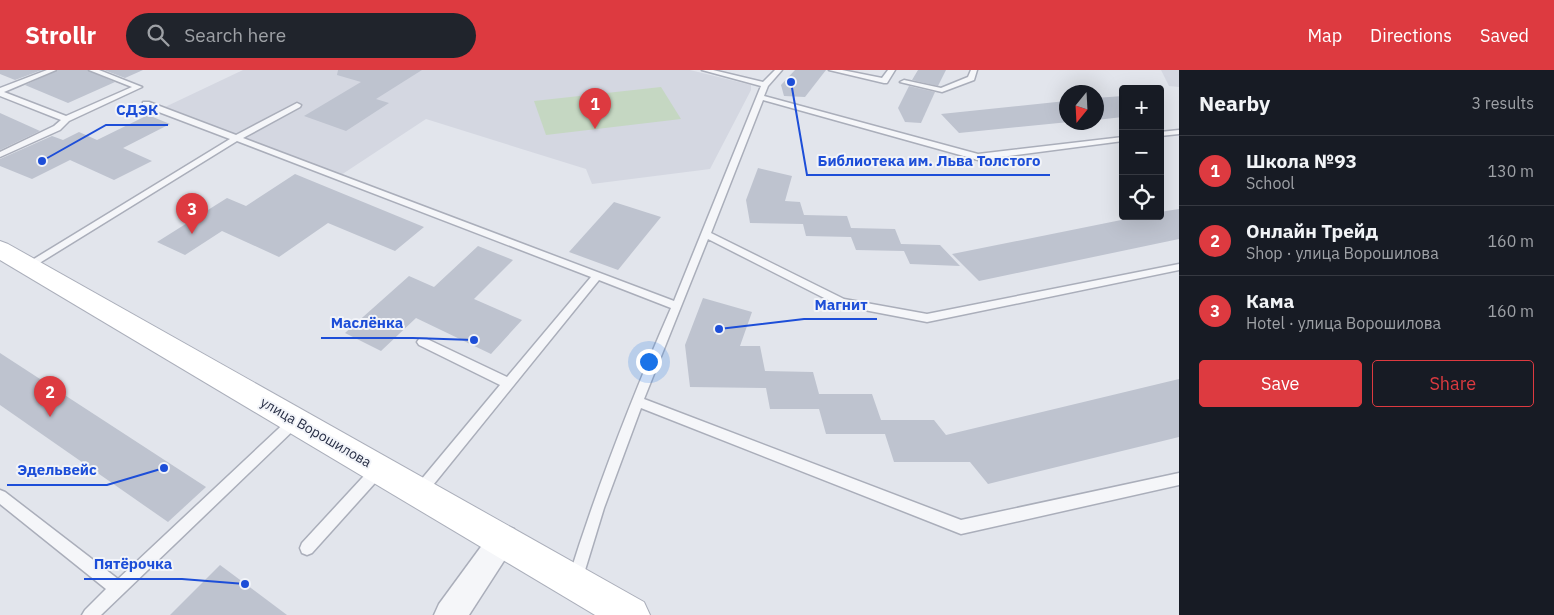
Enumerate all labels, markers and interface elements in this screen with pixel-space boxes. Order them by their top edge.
search box [126,13,476,58]
text: Strollr [25,19,96,51]
icon: search [144,21,172,49]
text: Search here [184,23,286,47]
text: Map [1307,24,1342,47]
text: Directions [1370,24,1452,47]
text: Saved [1480,24,1529,47]
north arrow [1059,85,1104,130]
map controls [1119,85,1164,220]
button: + [1119,85,1164,130]
pin: 1 [579,88,611,129]
text: Nearby [1199,89,1270,117]
text: 3 results [1471,93,1534,113]
callout: СДЭК [106,95,168,125]
text: СДЭК [116,100,158,119]
button: − [1119,130,1164,175]
callout: Библиотека им. Льва Толстого [807,145,1050,175]
text: Школа №93 [1246,149,1357,173]
text: Библиотека им. Льва Толстого [818,151,1040,170]
text: 1 [1210,161,1220,181]
text: 130 m [1487,161,1534,181]
text: School [1246,173,1295,193]
button: locate [1119,175,1164,220]
pin: 3 [176,193,208,234]
text: Онлайн Трейд [1246,219,1378,243]
text: 2 [1210,231,1220,251]
text: 160 m [1487,231,1534,251]
text: Shop · улица Ворошилова [1246,243,1439,263]
callout: Магнит [804,289,877,319]
text: Кама [1246,289,1294,313]
text: Магнит [814,295,868,314]
text: 3 [1210,301,1220,321]
text: 160 m [1487,301,1534,321]
callout: Маслёнка [321,308,413,338]
text: Маслёнка [331,313,404,332]
text: Hotel · улица Ворошилова [1246,313,1441,333]
your location [636,349,662,375]
button: Save [1199,360,1362,407]
button: Share [1372,360,1534,407]
pin: 2 [34,376,66,417]
street label: улица Ворошилова [257,393,375,471]
callout: Эдельвейс [7,455,107,485]
text: Эдельвейс [17,460,97,479]
callout: Пятёрочка [84,549,182,579]
text: Пятёрочка [94,554,173,573]

